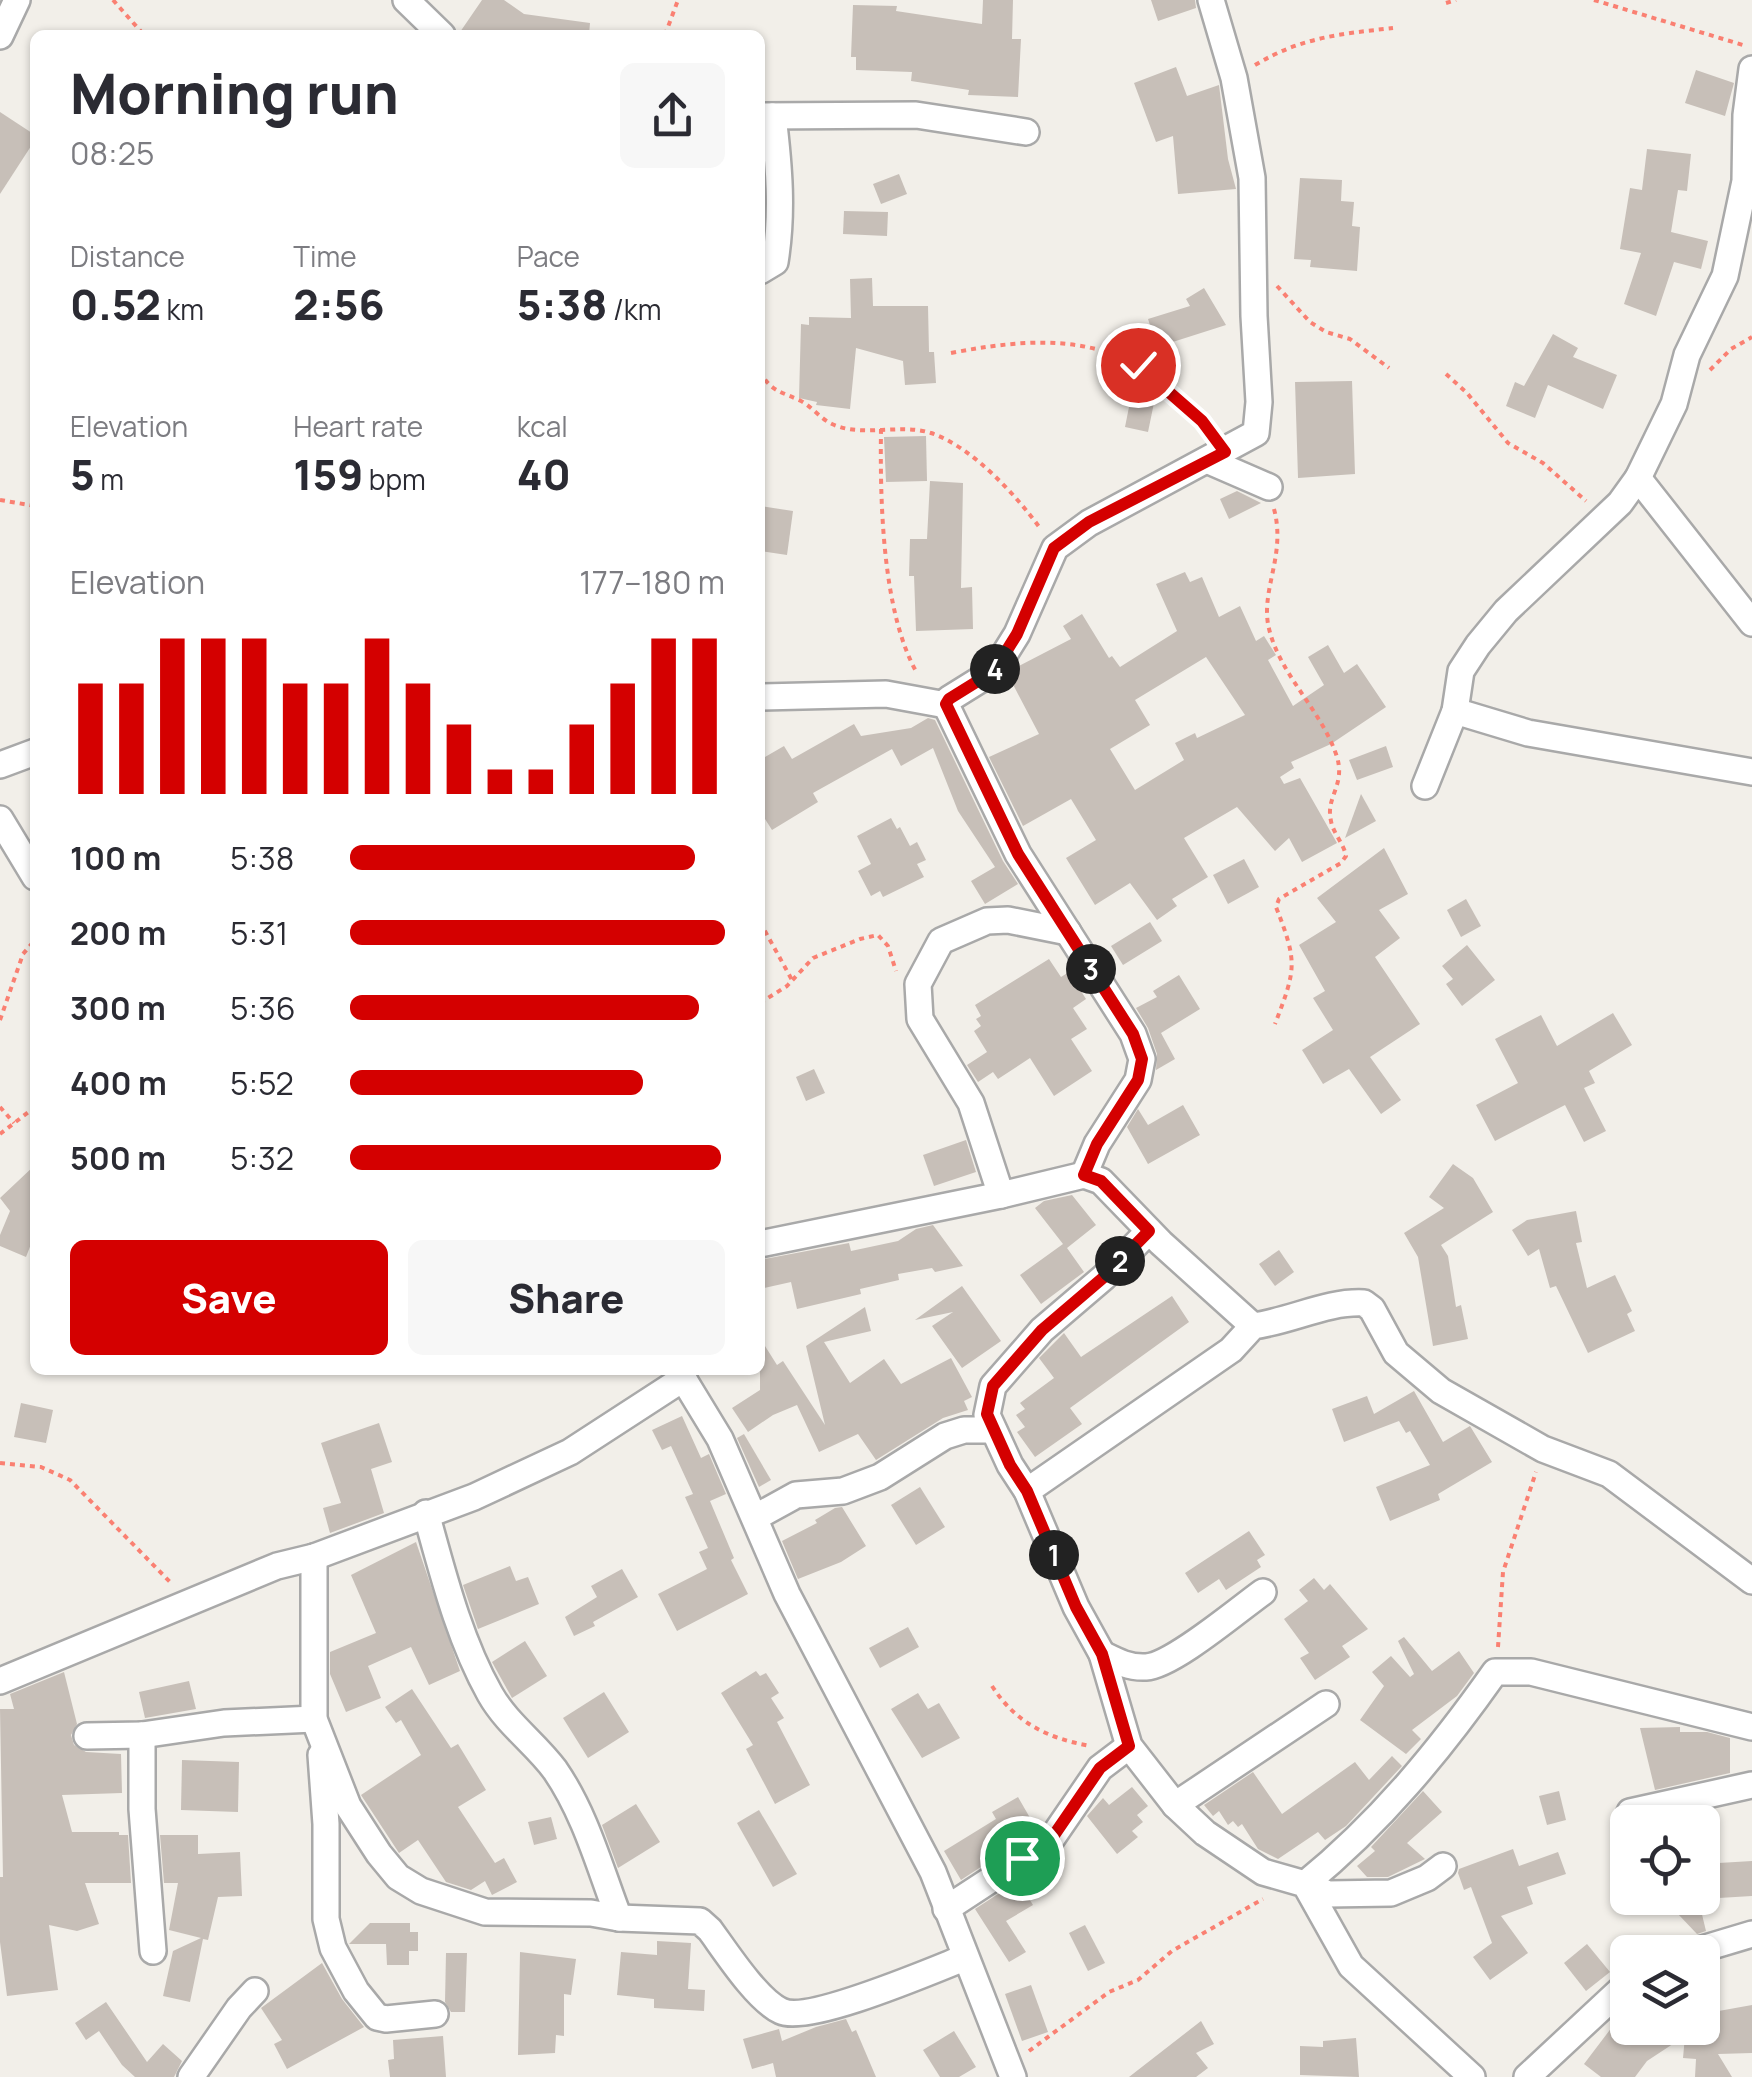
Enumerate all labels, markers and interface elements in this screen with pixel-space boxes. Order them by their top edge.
text: Morning run [70,55,399,131]
button: share [620,63,725,168]
text: 08:25 [70,131,154,175]
text: Distance [70,237,185,275]
text: Time [293,237,357,275]
text: Pace [517,237,580,275]
text: 0.52 [70,275,161,333]
text: 2:56 [293,275,385,333]
text: 5:38 [517,275,607,333]
text: km [161,290,204,328]
text: /km [607,290,661,328]
pin [1096,323,1181,408]
icon: check [1111,338,1166,393]
text: Elevation [70,407,188,445]
text: Heart rate [293,407,423,445]
text: kcal [517,407,568,445]
text: 5 [70,445,95,503]
text: 159 [293,445,363,503]
text: 40 [517,445,571,503]
text: m [95,460,124,498]
text: bpm [363,460,426,498]
text: Elevation [70,560,205,604]
text: 177–180 m [579,560,725,604]
pin: 4 [970,644,1020,694]
text: 4 [986,650,1004,688]
text: 100 m [70,836,161,880]
text: 5:38 [230,836,294,880]
text: 200 m [70,911,166,955]
text: 5:31 [230,911,288,955]
pin: 3 [1066,944,1116,994]
text: 3 [1083,950,1099,988]
text: 300 m [70,986,166,1030]
text: 5:36 [230,986,296,1030]
text: 400 m [70,1061,167,1105]
text: 5:52 [230,1061,294,1105]
text: 500 m [70,1136,166,1180]
text: 5:32 [230,1136,294,1180]
pin: 2 [1095,1236,1145,1286]
button: Save [70,1240,388,1355]
button: Share [408,1240,725,1355]
text: 2 [1112,1242,1128,1280]
pin: 1 [1029,1530,1079,1580]
text: 1 [1048,1536,1060,1574]
map controls [1610,1805,1720,2045]
button: locate [1610,1805,1720,1915]
pin [980,1816,1065,1901]
icon: arrive [995,1831,1050,1886]
button: layers [1610,1935,1720,2045]

